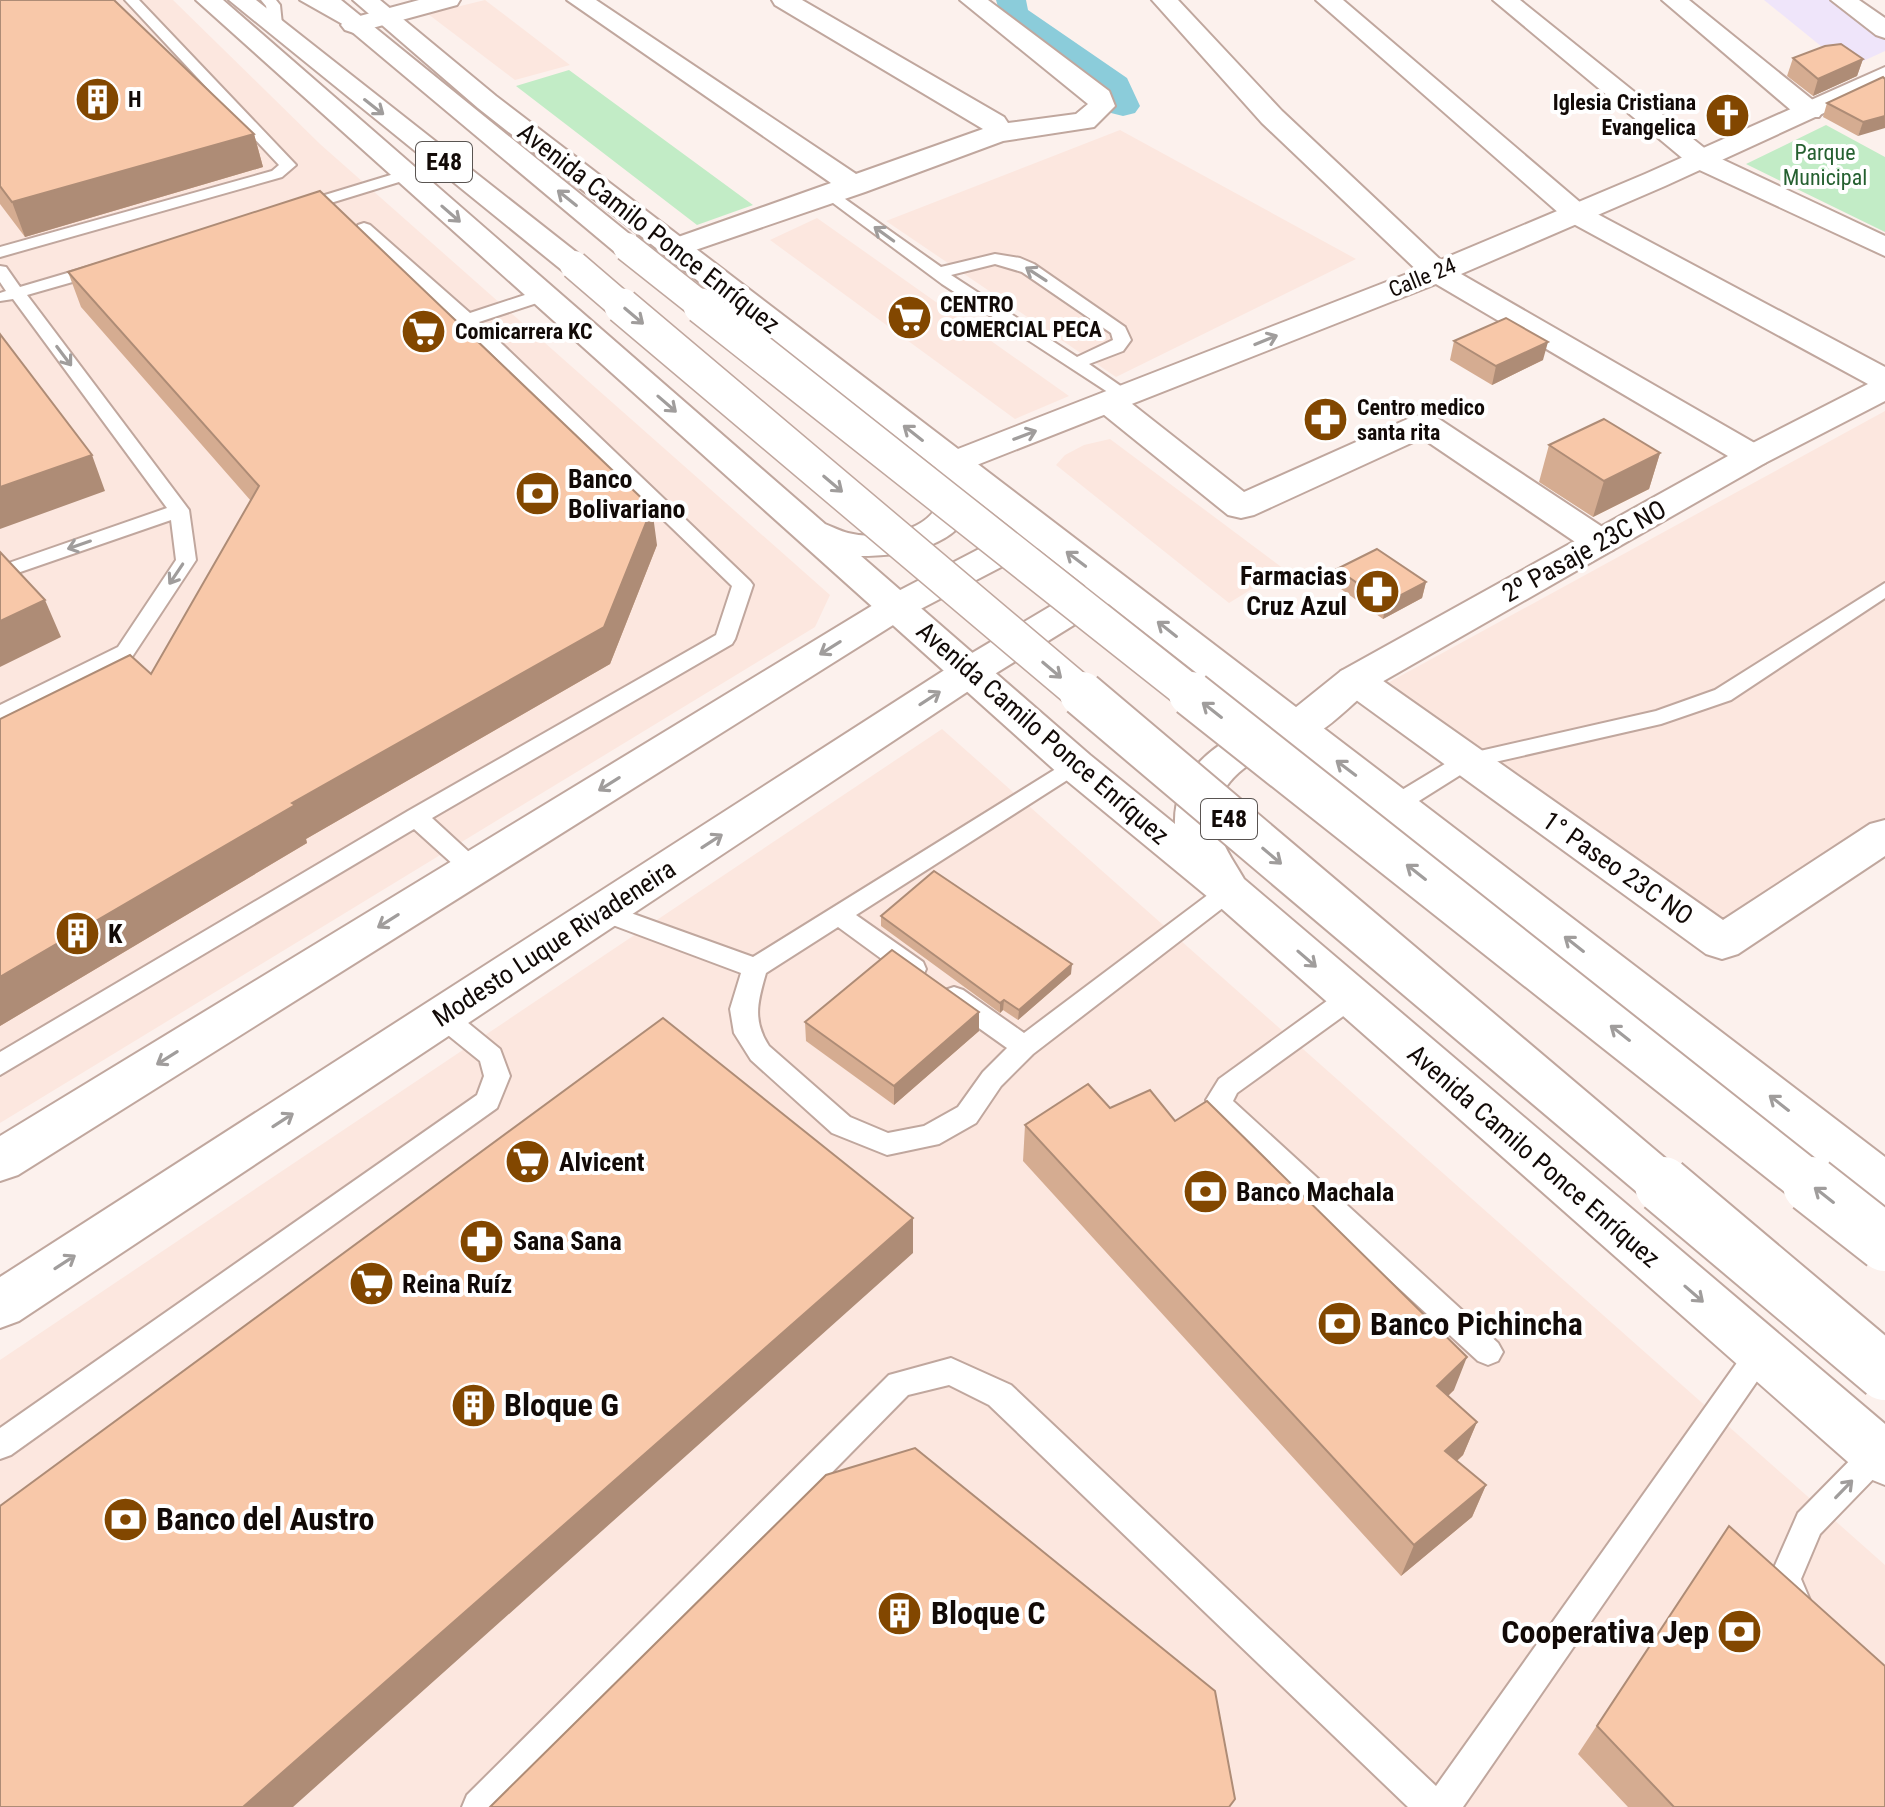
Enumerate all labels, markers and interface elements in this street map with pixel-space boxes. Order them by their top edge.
building icon: H [73,75,121,123]
place label: H [128,87,142,112]
place label: Iglesia Cristiana Evangelica [1553,90,1696,140]
church icon: Iglesia Cristiana Evangelica [1703,91,1751,139]
one-way arrow [363,98,384,116]
street label: Avenida Camilo Ponce Enríquez [512,116,786,340]
park label: Parque Municipal [1783,140,1867,190]
road number: E48 [416,142,472,182]
one-way arrow [557,189,578,207]
one-way arrow [440,205,460,223]
one-way arrow [874,226,896,242]
street label: Calle 24 [1385,253,1460,302]
one-way arrow [1026,266,1048,282]
place label: CENTRO COMERCIAL PECA [940,292,1102,342]
supermarket icon: CENTRO COMERCIAL PECA [885,293,933,341]
supermarket icon: Comicarrera KC [400,307,448,355]
one-way arrow [623,307,644,325]
place label: Comicarrera KC [455,319,593,344]
one-way arrow [1253,331,1278,346]
one-way arrow [55,345,72,366]
one-way arrow [656,395,676,413]
place label: Centro medico santa rita [1357,395,1485,445]
pharmacy icon: Centro medico santa rita [1302,396,1350,444]
one-way arrow [903,424,924,441]
one-way arrow [1012,427,1036,441]
place label: Banco Bolivariano [568,464,686,524]
bank icon: Banco Bolivariano [513,470,561,518]
one-way arrow [822,475,842,493]
street label: 2º Pasaje 23C NO [1497,494,1671,608]
one-way arrow [67,539,92,554]
one-way arrow [1066,550,1087,567]
place label: Farmacias Cruz Azul [1240,561,1347,621]
one-way arrow [168,563,184,585]
pharmacy icon: Farmacias Cruz Azul [1354,567,1402,615]
street label: Avenida Camilo Ponce Enríquez [911,615,1175,851]
one-way arrow [1157,621,1178,638]
one-way arrow [819,640,842,656]
one-way arrow [1042,661,1062,679]
one-way arrow [918,690,940,707]
one-way arrow [1202,702,1223,719]
one-way arrow [1335,760,1357,776]
one-way arrow [598,777,621,793]
road number: E48 [1201,799,1257,839]
street label: 1° Paseo 23C NO [1537,805,1699,931]
one-way arrow [700,832,723,848]
one-way arrow [1262,847,1282,865]
street label: Modesto Luque Rivadeneira [427,853,681,1033]
one-way arrow [1406,863,1427,880]
building icon: K [53,910,101,958]
one-way arrow [377,914,400,930]
place label: K [108,919,123,949]
one-way arrow [1564,935,1585,952]
one-way arrow [1296,950,1316,968]
one-way arrow [1610,1024,1631,1042]
street label: Avenida Camilo Ponce Enríquez [1402,1038,1666,1274]
one-way arrow [156,1050,178,1066]
one-way arrow [1769,1095,1790,1112]
one-way arrow [271,1112,294,1128]
supermarket icon: Alvicent [504,1138,552,1186]
place label: Alvicent [559,1147,644,1177]
bank icon: Banco Machala [1181,1168,1229,1216]
place label: Banco Machala [1236,1177,1394,1207]
one-way arrow [1814,1186,1835,1203]
pharmacy icon: Sana Sana [458,1217,506,1265]
place label: Sana Sana [513,1226,622,1256]
one-way arrow [54,1254,76,1271]
supermarket icon: Reina Ruíz [347,1260,395,1308]
place label: Reina Ruíz [402,1269,512,1299]
one-way arrow [1683,1285,1704,1303]
bank icon: Banco Pichincha [1315,1300,1363,1348]
place label: Banco Pichincha [1370,1305,1583,1343]
building icon: Bloque G [449,1381,497,1429]
place label: Bloque G [504,1386,619,1424]
one-way arrow [1834,1479,1853,1499]
bank icon: Banco del Austro [101,1495,149,1543]
place label: Banco del Austro [156,1500,374,1538]
building icon: Bloque C [876,1589,924,1637]
place label: Bloque C [931,1594,1046,1632]
bank icon: Cooperativa Jep [1716,1608,1764,1656]
place label: Cooperativa Jep [1501,1613,1709,1651]

